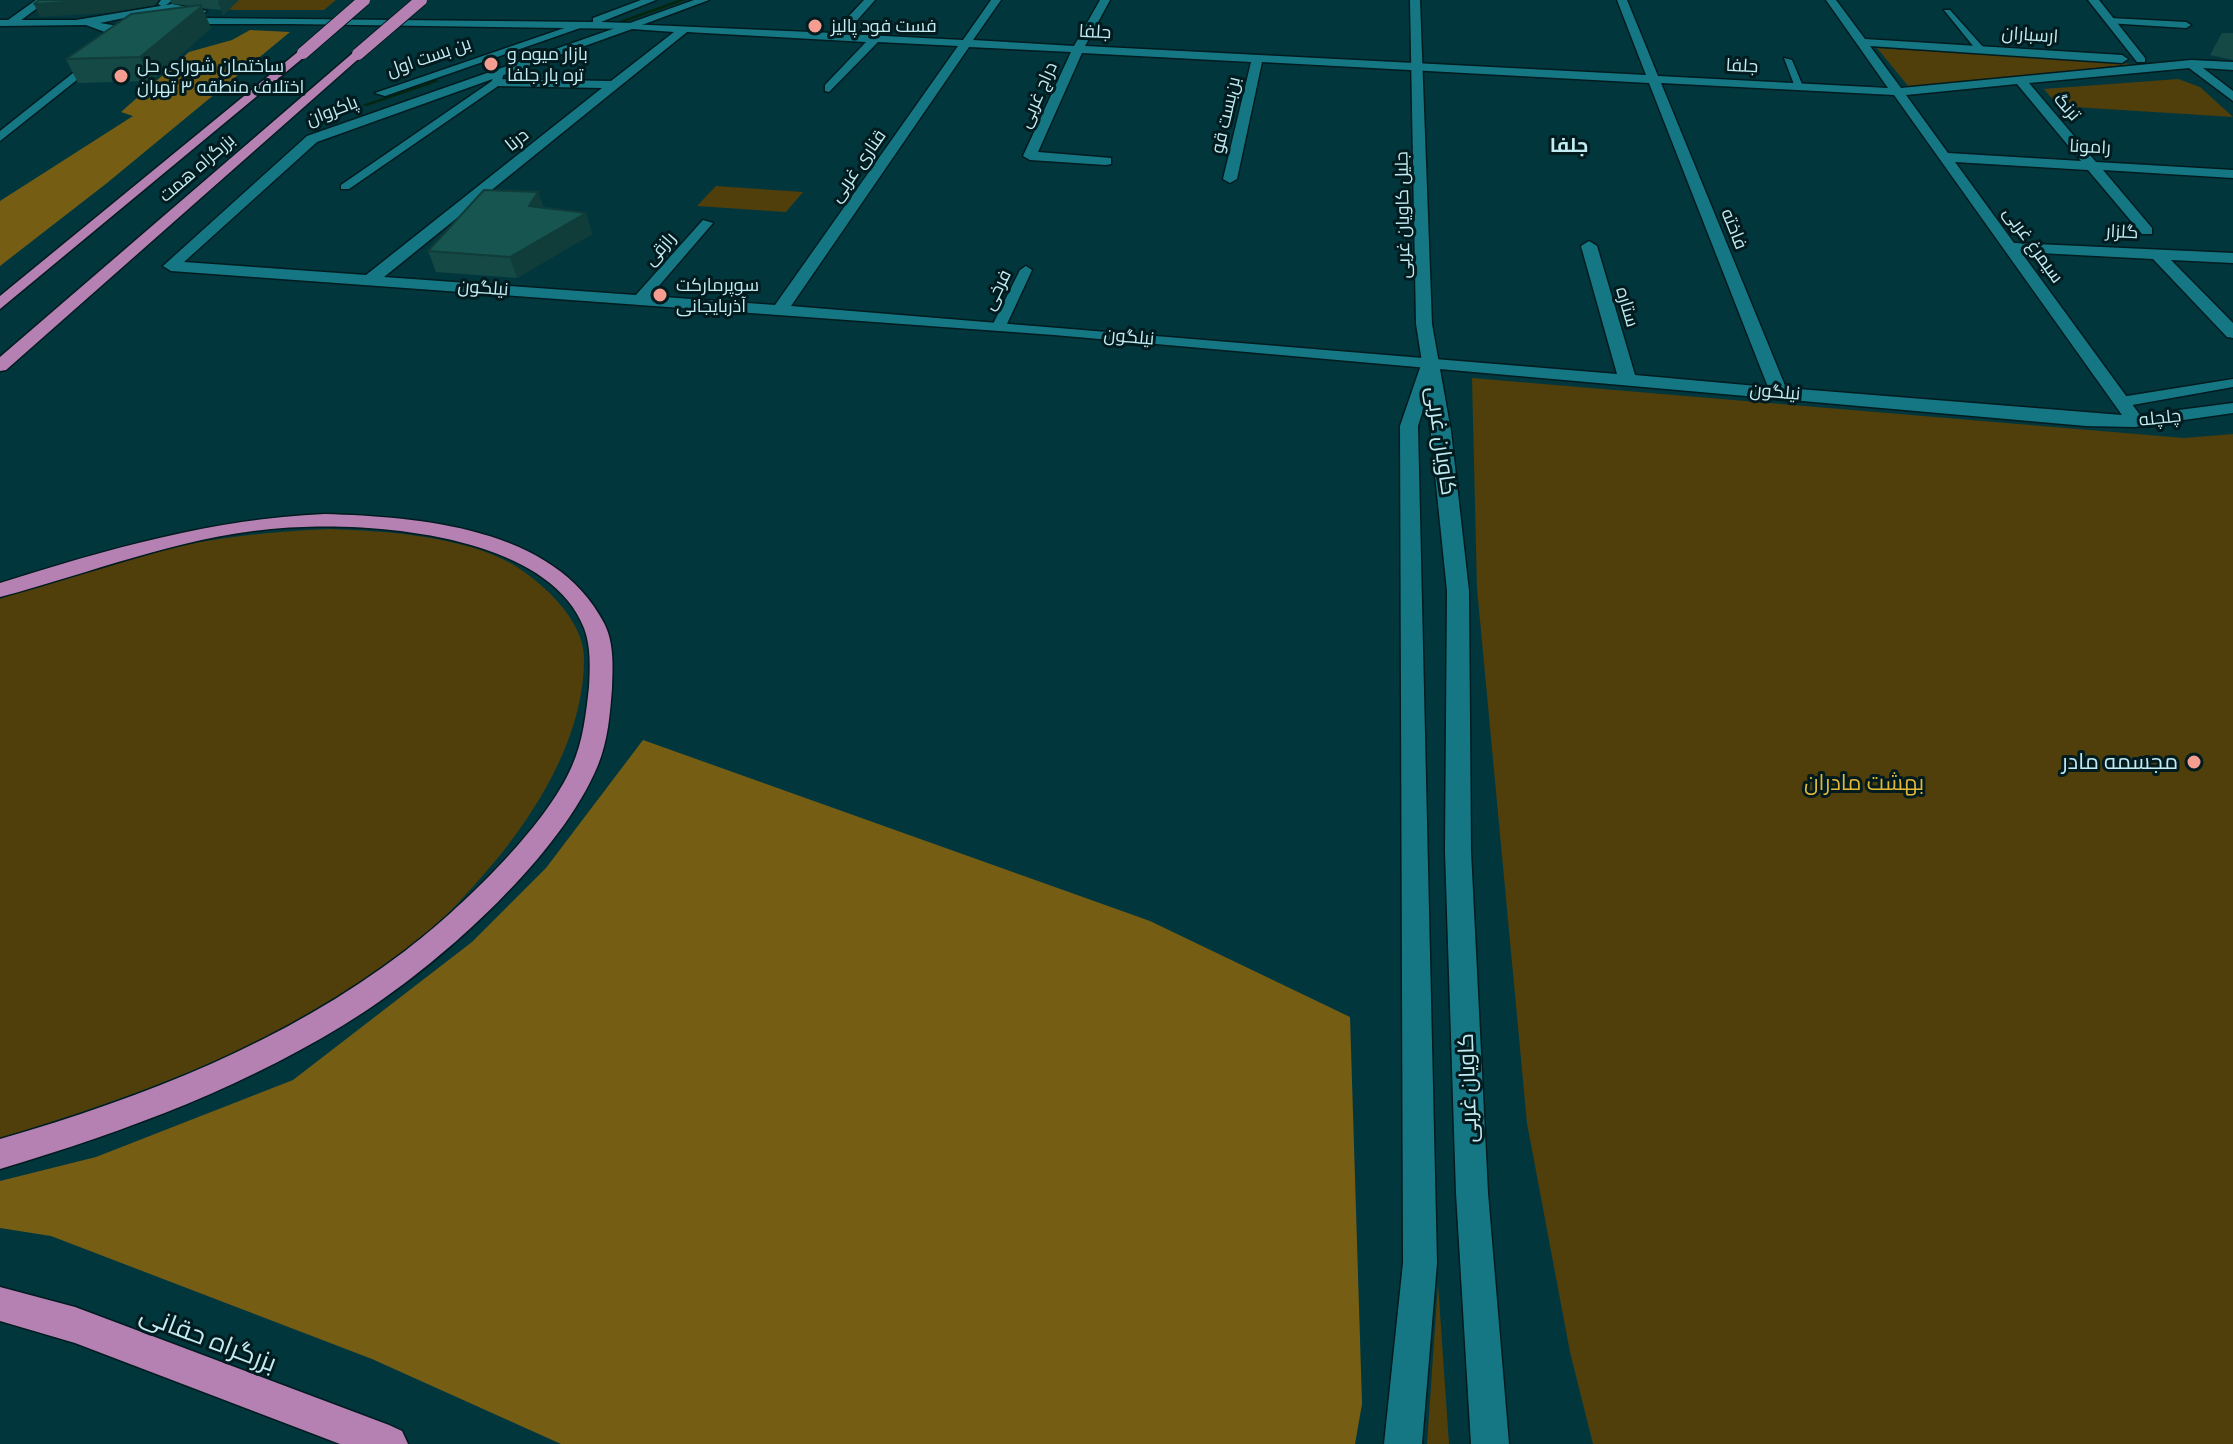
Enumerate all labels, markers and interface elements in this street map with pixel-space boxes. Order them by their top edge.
place label: فست فود پالیز [831,15,937,37]
marker: فست فود پالیز [806,17,824,35]
street label: جلفا [1078,20,1112,44]
street label: ارسباران [2001,22,2059,48]
street label: بن بست اول [384,33,474,81]
place label: بازار میوه و تره بار جلفا [507,43,588,86]
street label: جلفا [1725,54,1759,78]
place label: ساختمان شورای حل اختلاف منطقه ۳ تهران [137,55,304,98]
marker: بازار میوه و تره بار جلفا [482,55,500,73]
street label: دراج غربی [1014,59,1062,131]
marker: ساختمان شورای حل اختلاف منطقه ۳ تهران [112,67,130,85]
street label: بن‌بست قو [1207,75,1245,155]
street label: ترنگ [2049,89,2085,125]
street label: پاکروان [303,91,361,131]
street label: درنا [501,124,533,156]
street label: قناری غربی [825,126,891,206]
street label: بزرگراه همت [155,129,239,207]
district label: جلفا [1550,134,1588,158]
street label: رامونا [2069,135,2111,159]
street label: جلیل کاویان غربی [1391,151,1415,279]
street label: سیمرغ غربی [1998,203,2068,287]
street label: فاخته [1716,206,1752,252]
street label: گلزار [2105,220,2139,244]
street label: رازقی [640,228,680,270]
street label: فرخی [978,266,1016,314]
place label: سوپرمارکت آذربایجانی [676,274,759,316]
street label: نیلگون [457,275,509,301]
street label: ستاره [1611,284,1643,330]
marker: سوپرمارکت آذربایجانی [651,286,669,304]
street label: نیلگون [1103,324,1155,350]
street label: نیلگون [1749,379,1801,405]
street label: کاویان غربی [1420,385,1462,497]
street label: چلچله [2138,405,2182,431]
place label: مجسمه مادر [2062,749,2178,775]
marker: مجسمه مادر [2185,753,2203,771]
park label: بهشت مادران [1804,770,1924,796]
street label: کاویان غربی [1453,1033,1483,1143]
street label: بزرگراه حقانی [135,1299,281,1379]

